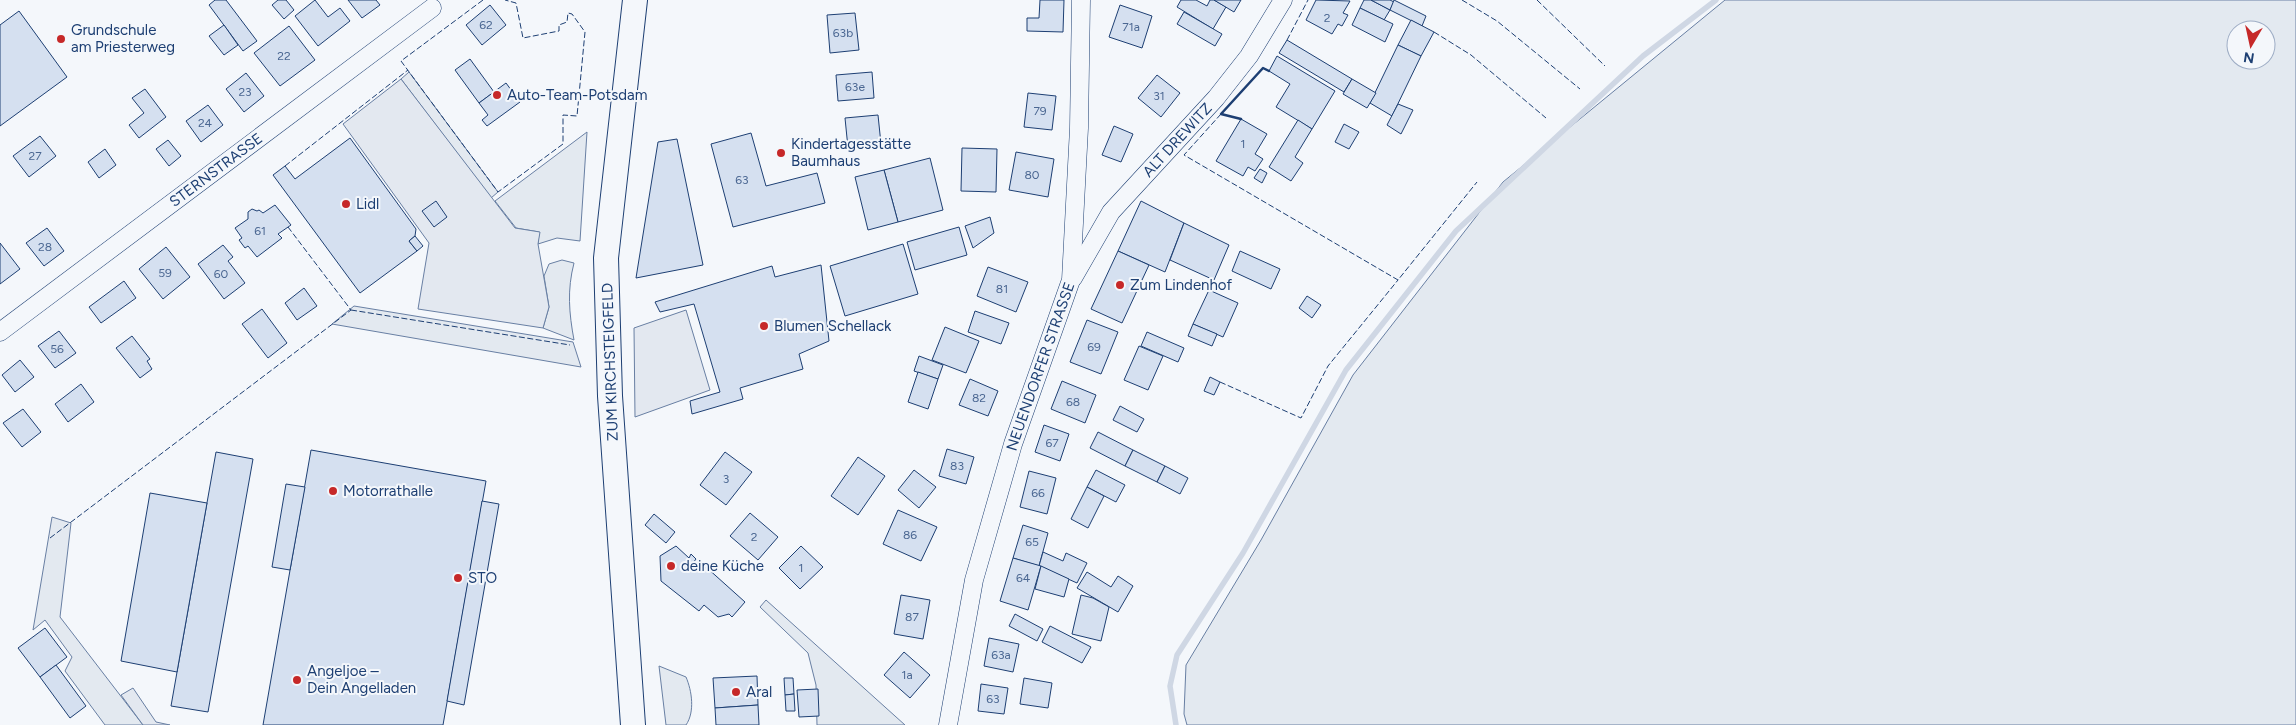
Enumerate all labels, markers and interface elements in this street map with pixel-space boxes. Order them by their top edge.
house number: 2 [1324,11,1330,25]
house number: 62 [479,18,493,32]
house number: 71a [1122,20,1140,34]
north arrow [2226,20,2276,70]
place label: Grundschule am Priesterweg [71,21,175,56]
house number: 63b [833,26,853,40]
marker: Grundschule am Priesterweg [55,33,67,45]
text: N [2242,48,2256,67]
house number: 22 [277,49,291,63]
house number: 63e [845,80,865,94]
house number: 23 [238,85,252,99]
place label: Auto-Team-Potsdam [507,86,647,104]
marker: Auto-Team-Potsdam [491,89,503,101]
house number: 31 [1153,89,1165,103]
street label: ALT DREWITZ [1139,99,1216,181]
house number: 79 [1033,104,1047,118]
house number: 24 [198,116,213,130]
street label: STERNSTRASSE [166,129,266,211]
place label: Kindertagesstätte Baumhaus [791,135,911,170]
house number: 1 [1241,137,1245,151]
marker: Kindertagesstätte Baumhaus [775,147,787,159]
house number: 27 [28,149,42,163]
house number: 80 [1024,168,1040,182]
house number: 63 [735,173,749,187]
place label: Lidl [356,195,379,213]
marker: Lidl [340,198,352,210]
house number: 61 [254,224,266,238]
house number: 28 [38,240,52,254]
house number: 59 [158,266,172,280]
house number: 60 [214,267,229,281]
place label: Zum Lindenhof [1130,276,1233,294]
marker: Zum Lindenhof [1114,279,1126,291]
street label: NEUENDORFER STRASSE [1003,280,1078,453]
house number: 81 [996,282,1008,296]
street label: ZUM KIRCHSTEIGFELD [598,283,622,441]
place label: Blumen Schellack [774,317,892,335]
marker: Blumen Schellack [758,320,770,332]
house number: 69 [1087,340,1101,354]
house number: 56 [50,342,64,356]
house number: 82 [972,391,986,405]
house number: 68 [1066,395,1080,409]
house number: 67 [1045,436,1059,450]
house number: 83 [950,459,964,473]
house number: 3 [723,472,729,486]
place label: Motorrathalle [343,482,433,500]
marker: Motorrathalle [327,485,339,497]
house number: 66 [1031,486,1045,500]
house number: 86 [903,528,917,542]
house number: 2 [751,530,757,544]
house number: 65 [1025,535,1039,549]
place label: deine Küche [681,557,764,575]
marker: deine Küche [665,560,677,572]
house number: 1 [799,561,803,575]
place label: STO [468,569,497,587]
house number: 64 [1016,571,1031,585]
marker: STO [452,572,464,584]
house number: 87 [905,610,919,624]
house number: 63a [991,648,1011,662]
place label: Angeljoe – Dein Angelladen [307,662,416,697]
house number: 1a [901,668,913,682]
marker: Angeljoe – Dein Angelladen [291,674,303,686]
place label: Aral [746,683,772,701]
marker: Aral [730,686,742,698]
house number: 63 [986,692,1000,706]

